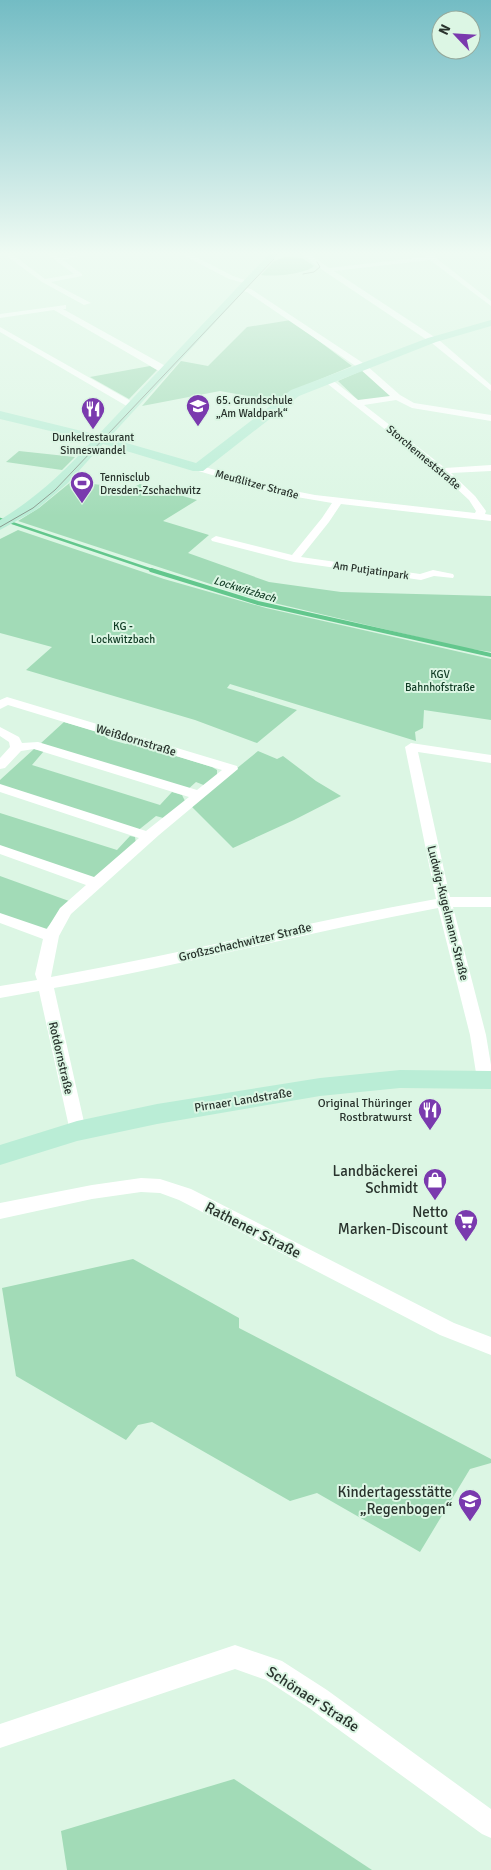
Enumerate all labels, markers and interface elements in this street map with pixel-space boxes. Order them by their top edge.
north arrow [431,10,481,60]
text: N [435,22,454,38]
school or university icon: 65. Grundschule „Am Waldpark“ [185,393,211,427]
place label: 65. Grundschule „Am Waldpark“ [216,394,293,420]
restaurant icon: Dunkelrestaurant Sinneswandel [80,396,106,430]
street label: Storchenneststraße [384,423,463,492]
place label: Dunkelrestaurant Sinneswandel [52,431,134,457]
street label: Meußlitzer Straße [214,467,300,502]
sports icon: Tennisclub Dresden-Zschachwitz [69,470,95,504]
place label: Tennisclub Dresden-Zschachwitz [100,471,201,497]
street label: Am Putjatinpark [332,559,410,582]
water label: Lockwitzbach [212,574,278,605]
park label: KG - Lockwitzbach [91,620,155,646]
park label: KGV Bahnhofstraße [405,668,475,694]
street label: Weißdornstraße [94,721,178,760]
street label: Ludwig-Kugelmann-Straße [423,844,472,982]
street label: Großzschachwitzer Straße [177,920,313,965]
street label: Rotdornstraße [45,1020,76,1096]
street label: Pirnaer Landstraße [193,1085,293,1116]
place label: Original Thüringer Rostbratwurst [318,1096,413,1125]
restaurant icon: Original Thüringer Rostbratwurst [417,1097,443,1131]
place label: Landbäckerei Schmidt [333,1162,418,1197]
shop icon: Landbäckerei Schmidt [422,1167,448,1201]
street label: Rathener Straße [202,1198,304,1262]
place label: Netto Marken-Discount [338,1203,448,1238]
supermarket icon: Netto Marken-Discount [453,1208,479,1242]
place label: Kindertagesstätte „Regenbogen“ [338,1483,452,1518]
school or university icon: Kindertagesstätte „Regenbogen“ [457,1488,483,1522]
street label: Schönaer Straße [263,1662,363,1736]

